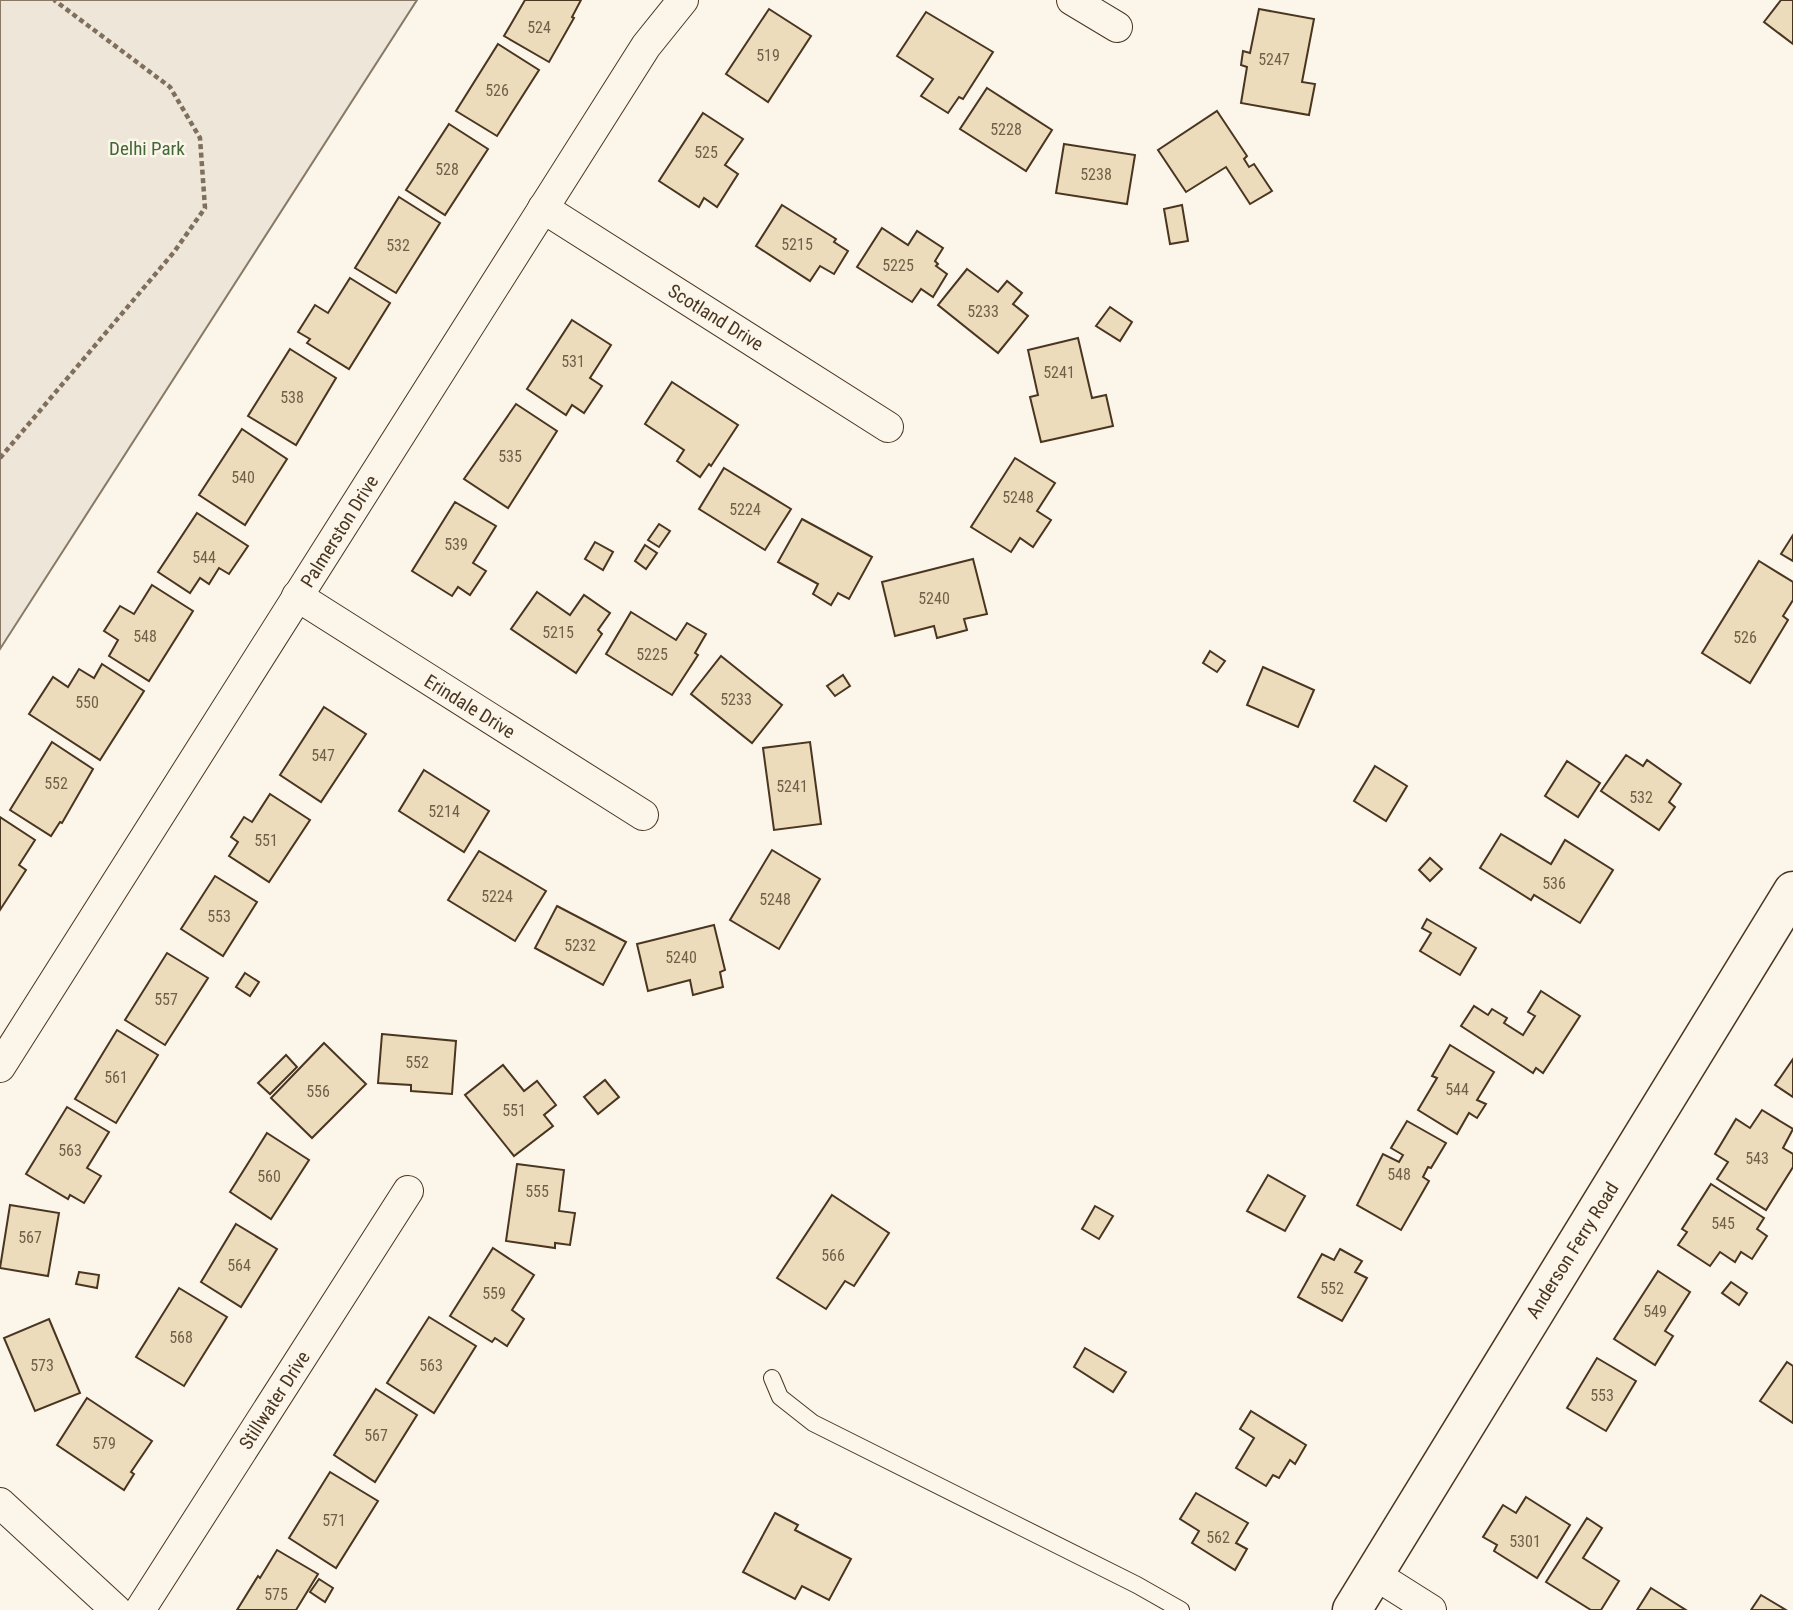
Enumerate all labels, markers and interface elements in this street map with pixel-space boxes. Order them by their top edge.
house number: 524 [527,18,551,37]
house number: 519 [756,46,780,65]
house number: 5247 [1258,50,1290,69]
house number: 526 [485,81,509,100]
house number: 5228 [990,120,1022,139]
park label: Delhi Park [109,137,185,160]
house number: 525 [694,143,718,162]
house number: 528 [435,160,459,179]
house number: 5238 [1080,165,1112,184]
house number: 5215 [781,235,813,254]
house number: 532 [386,236,410,255]
house number: 5225 [882,256,914,275]
street label: Scotland Drive [664,279,768,356]
house number: 5233 [967,302,999,321]
house number: 531 [561,352,585,371]
house number: 5241 [1043,363,1075,382]
house number: 538 [280,388,304,407]
house number: 535 [498,447,522,466]
house number: 540 [231,468,255,487]
street label: Palmerston Drive [296,471,383,592]
house number: 5248 [1002,488,1034,507]
house number: 5224 [729,500,761,519]
house number: 539 [444,535,468,554]
house number: 544 [192,548,216,567]
house number: 5240 [918,589,950,608]
house number: 5215 [542,623,574,642]
house number: 548 [133,627,157,646]
house number: 526 [1733,628,1757,647]
house number: 5225 [636,645,668,664]
street label: Erindale Drive [420,669,520,743]
house number: 5233 [720,690,752,709]
house number: 550 [75,693,99,712]
house number: 547 [311,746,335,765]
house number: 552 [44,774,68,793]
house number: 5241 [776,777,808,796]
house number: 532 [1629,788,1653,807]
house number: 5214 [428,802,460,821]
house number: 551 [254,831,278,850]
house number: 536 [1542,874,1566,893]
house number: 5224 [481,887,513,906]
house number: 5248 [759,890,791,909]
house number: 553 [207,907,231,926]
house number: 5232 [564,936,596,955]
house number: 5240 [665,948,697,967]
house number: 557 [154,990,178,1009]
house number: 552 [405,1053,429,1072]
house number: 561 [104,1068,128,1087]
house number: 544 [1445,1080,1469,1099]
house number: 556 [306,1082,330,1101]
house number: 551 [502,1101,526,1120]
house number: 563 [58,1141,82,1160]
house number: 543 [1745,1149,1769,1168]
house number: 548 [1387,1165,1411,1184]
house number: 560 [257,1167,281,1186]
street label: Anderson Ferry Road [1521,1178,1624,1323]
house number: 555 [525,1182,549,1201]
house number: 545 [1711,1214,1735,1233]
house number: 567 [18,1228,42,1247]
house number: 566 [821,1246,845,1265]
house number: 564 [227,1256,251,1275]
house number: 552 [1320,1279,1344,1298]
house number: 559 [482,1284,506,1303]
house number: 549 [1643,1302,1667,1321]
house number: 568 [169,1328,193,1347]
street label: Stillwater Drive [234,1347,315,1454]
house number: 573 [30,1356,54,1375]
house number: 563 [419,1356,443,1375]
house number: 553 [1590,1386,1614,1405]
house number: 567 [364,1426,388,1445]
house number: 579 [92,1434,116,1453]
house number: 571 [322,1511,346,1530]
house number: 562 [1206,1528,1230,1547]
house number: 5301 [1509,1532,1541,1551]
house number: 575 [264,1585,288,1604]

